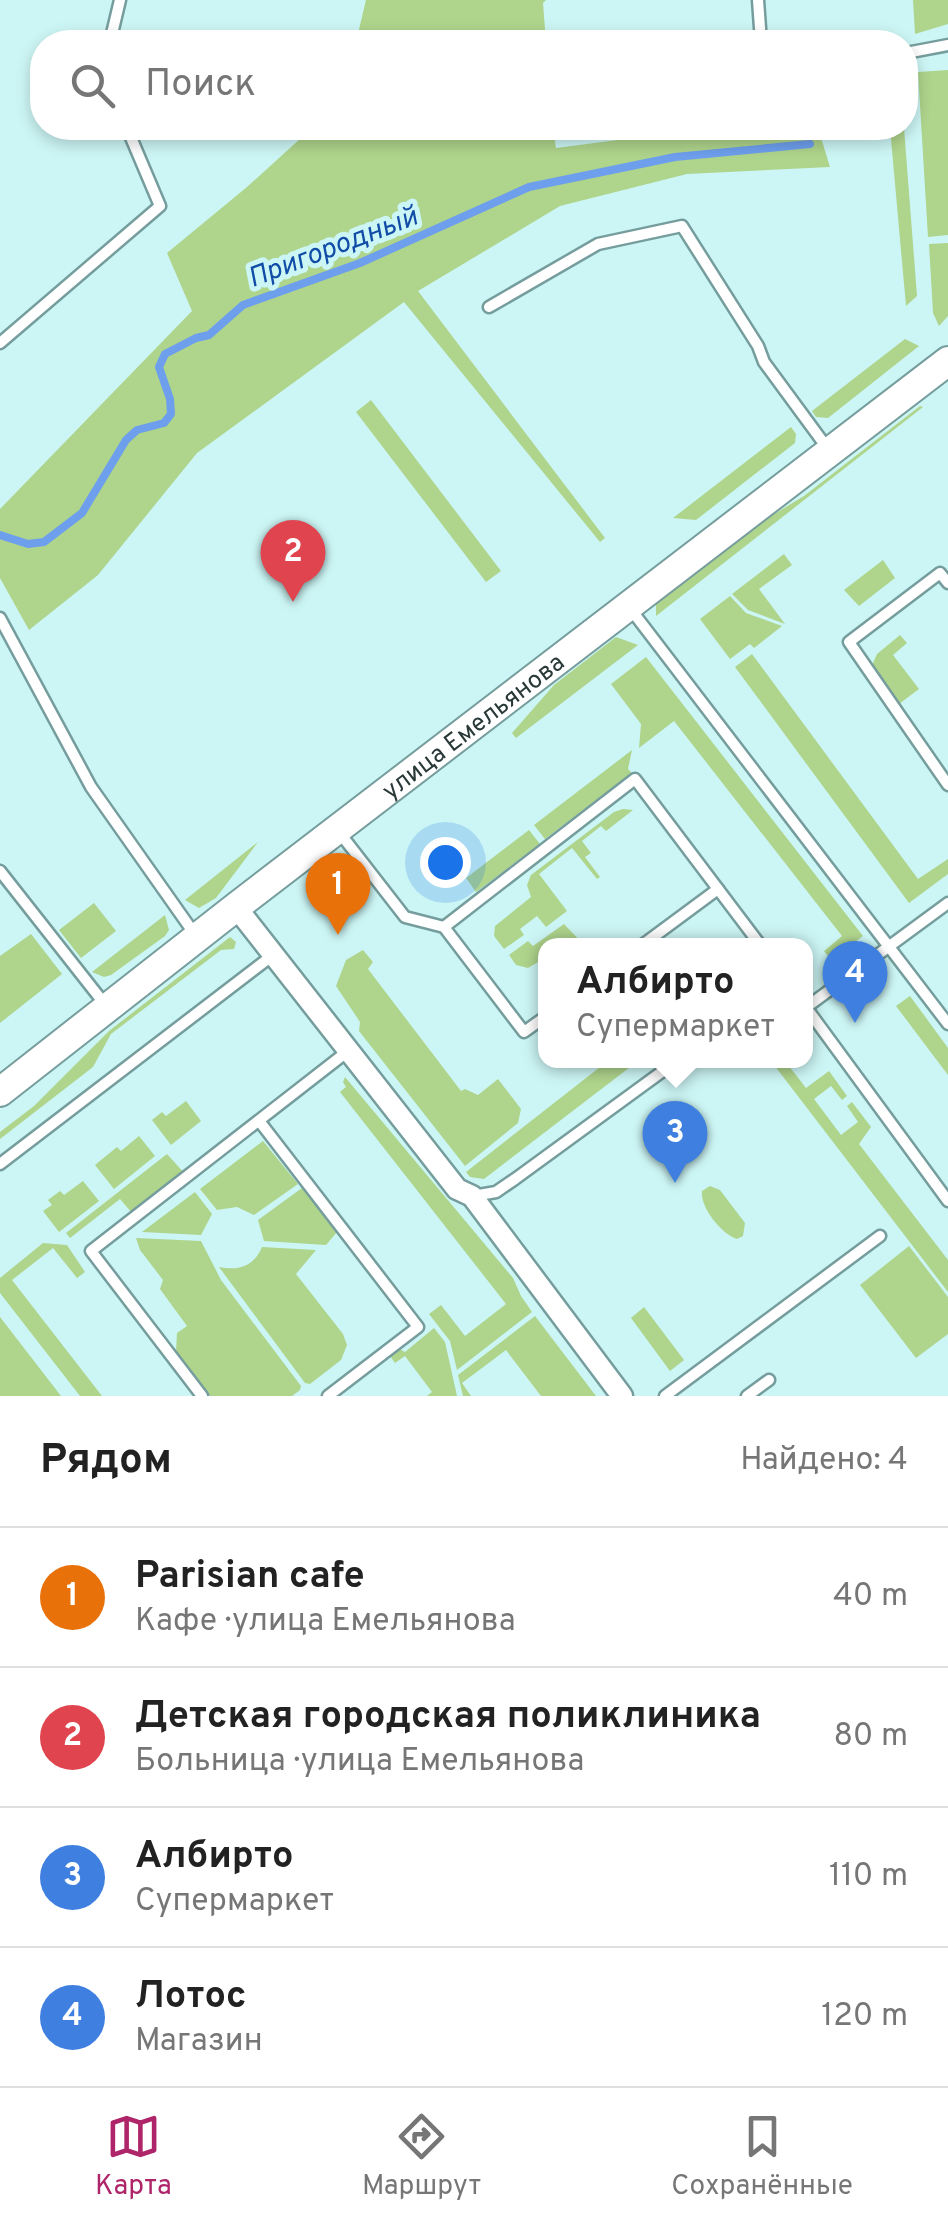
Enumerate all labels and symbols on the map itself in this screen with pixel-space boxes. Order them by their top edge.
water label: Пригородный [243,200,424,298]
pin: 2 [260,520,326,602]
street label: улица Емельянова [377,648,572,808]
your location [420,837,471,888]
pin: 1 [306,852,370,935]
pin: 4 [822,940,888,1023]
pin: 3 [642,1100,708,1183]

